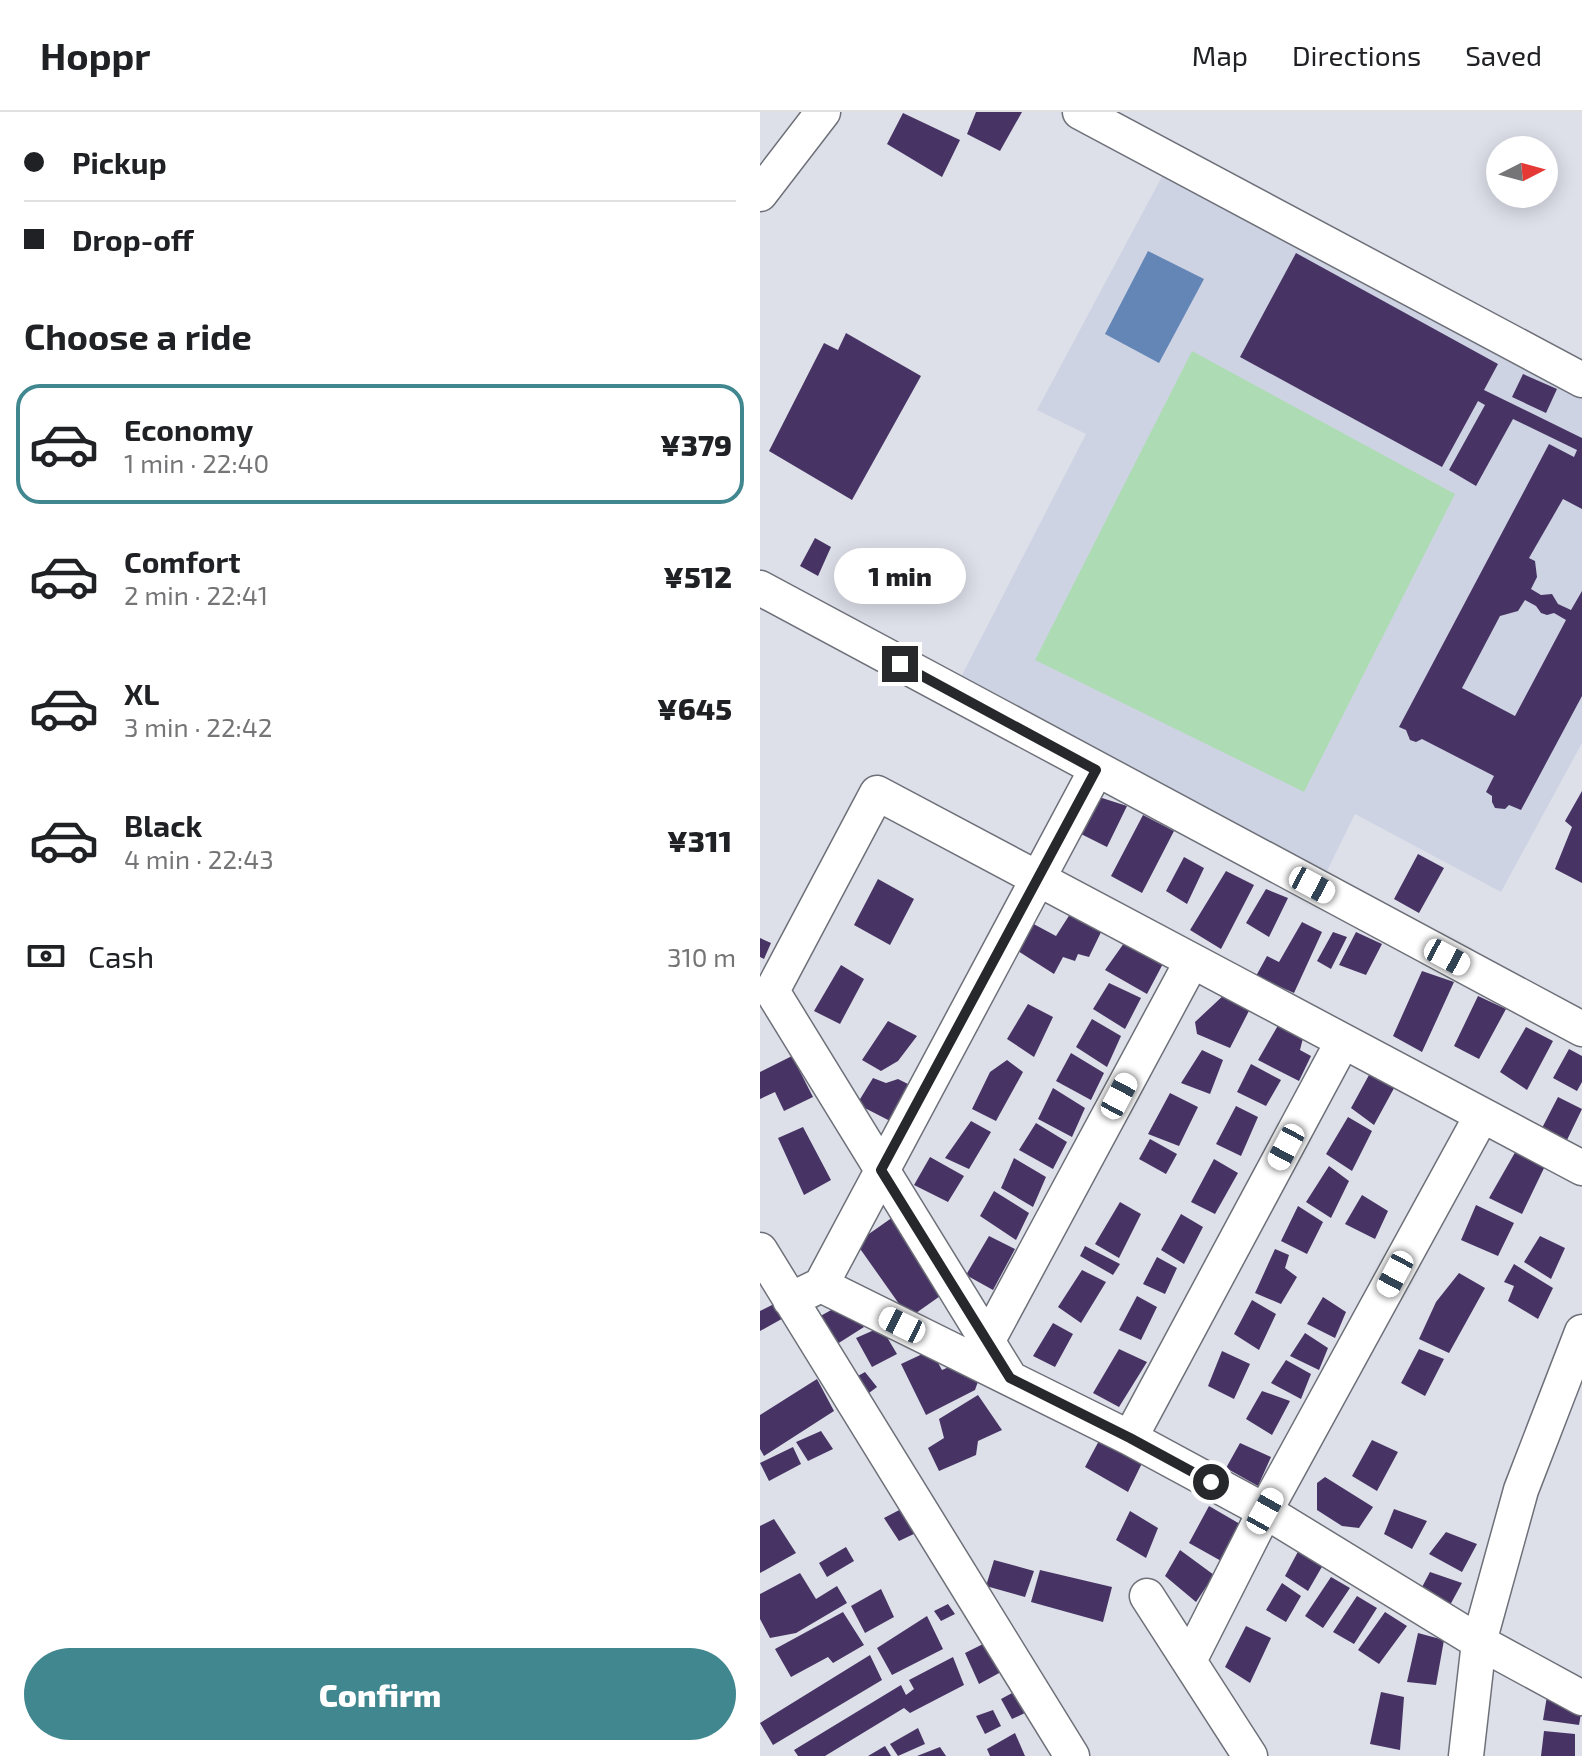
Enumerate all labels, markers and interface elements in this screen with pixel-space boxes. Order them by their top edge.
text: Hoppr [40,32,151,78]
text: Map [1192,38,1248,72]
text: Directions [1292,38,1421,72]
text: Saved [1465,38,1542,72]
north arrow [1486,136,1558,208]
map controls [1486,136,1558,208]
text: Pickup [72,144,167,180]
text: Drop-off [72,221,194,257]
text: Choose a ride [24,314,252,357]
icon: car [28,408,100,480]
text: Economy [124,411,253,447]
text: ¥379 [660,426,732,462]
text: 1 min · 22:40 [124,447,269,478]
icon: car [28,540,100,612]
text: Comfort [124,543,241,579]
callout: 1 min [834,548,966,604]
text: ¥512 [663,558,732,594]
text: 1 min [868,560,932,591]
text: 2 min · 22:41 [124,579,268,610]
route end [882,646,918,682]
icon: car [28,672,100,744]
text: XL [124,675,159,711]
text: ¥645 [657,690,732,726]
text: 3 min · 22:42 [124,711,272,742]
icon: car [28,804,100,876]
text: Black [124,807,202,843]
text: ¥311 [667,822,732,858]
text: 4 min · 22:43 [124,843,274,874]
car [1285,863,1339,907]
icon: cash [24,934,68,978]
car [1420,935,1474,979]
text: Cash [88,938,154,974]
text: 310 m [667,941,736,972]
car [1097,1069,1141,1123]
car [1264,1120,1308,1174]
car [1373,1247,1417,1301]
car [875,1304,929,1346]
route start [1193,1464,1229,1500]
car [1243,1484,1287,1538]
button: Confirm [24,1648,736,1740]

